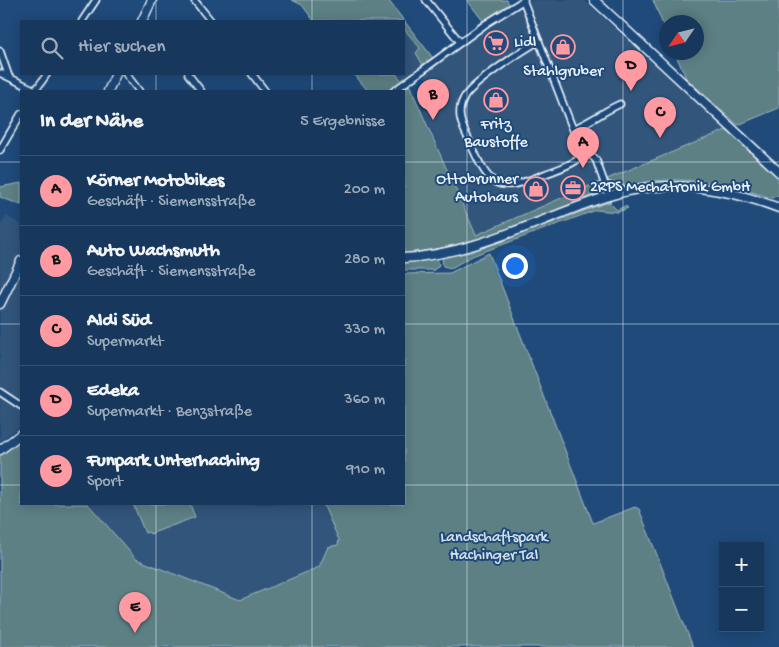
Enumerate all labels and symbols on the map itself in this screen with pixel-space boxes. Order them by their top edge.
north arrow [659,15,704,60]
supermarket icon: Lidl [483,30,509,56]
place label: Lidl [514,34,536,53]
shop icon: Stahlgruber [550,34,576,60]
pin: D [615,50,647,91]
place label: Stahlgruber [523,63,604,82]
pin: B [417,79,449,120]
shop icon: Fritz Baustoffe [483,87,509,113]
pin: C [644,97,676,138]
place label: Fritz Baustoffe [463,116,528,153]
pin: A [567,127,599,168]
place label: Ottobrunner Autohaus [436,171,519,208]
office icon: 2RPS Mechatronik GmbH [560,175,586,201]
shop icon: Ottobrunner Autohaus [523,176,549,202]
place label: 2RPS Mechatronik GmbH [590,179,751,198]
your location [502,253,528,279]
park label: Landschaftspark Hachinger Tal [440,529,550,566]
pin: E [119,592,151,633]

